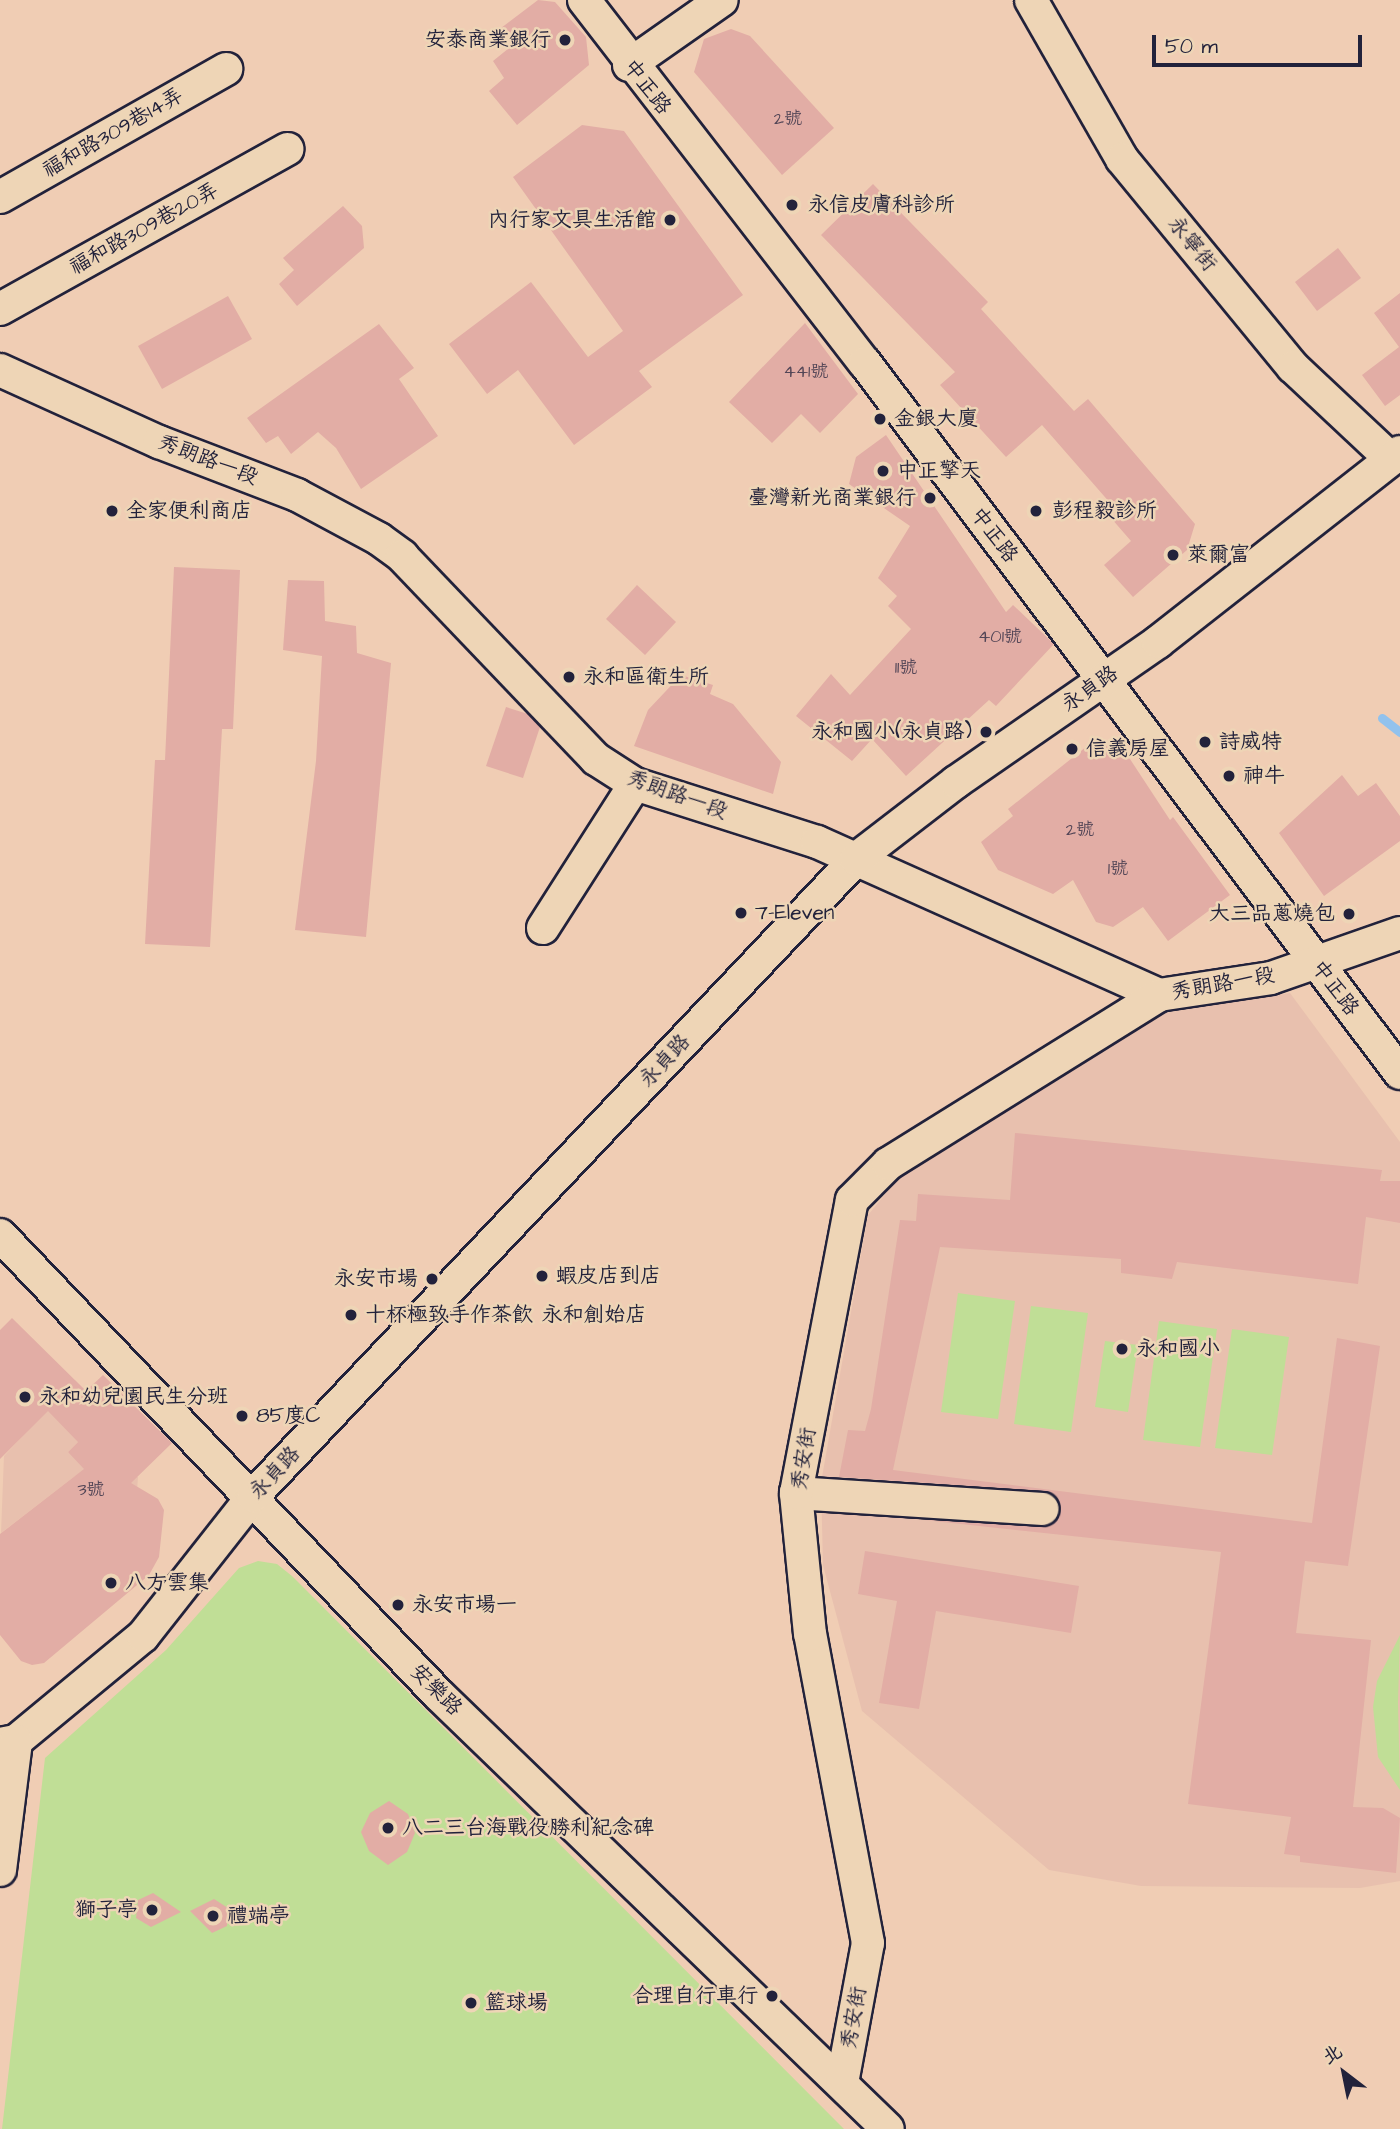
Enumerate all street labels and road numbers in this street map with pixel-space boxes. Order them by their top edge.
street label: 中正路 [618,54,676,120]
street label: 福和路309巷14弄 [38,83,188,183]
street label: 福和路309巷20弄 [65,178,223,280]
street label: 永寧街 [1162,212,1222,276]
street label: 秀朗路一段 [154,429,262,491]
street label: 中正路 [965,502,1023,568]
street label: 永貞路 [1057,661,1123,717]
street label: 秀朗路一段 [623,765,731,825]
street label: 中正路 [1306,955,1364,1021]
street label: 秀朗路一段 [1169,962,1277,1006]
street label: 永貞路 [634,1029,696,1093]
street label: 秀安街 [787,1426,821,1492]
street label: 永貞路 [244,1441,306,1505]
street label: 安樂路 [405,1659,467,1721]
street label: 秀安街 [836,1985,872,2051]

